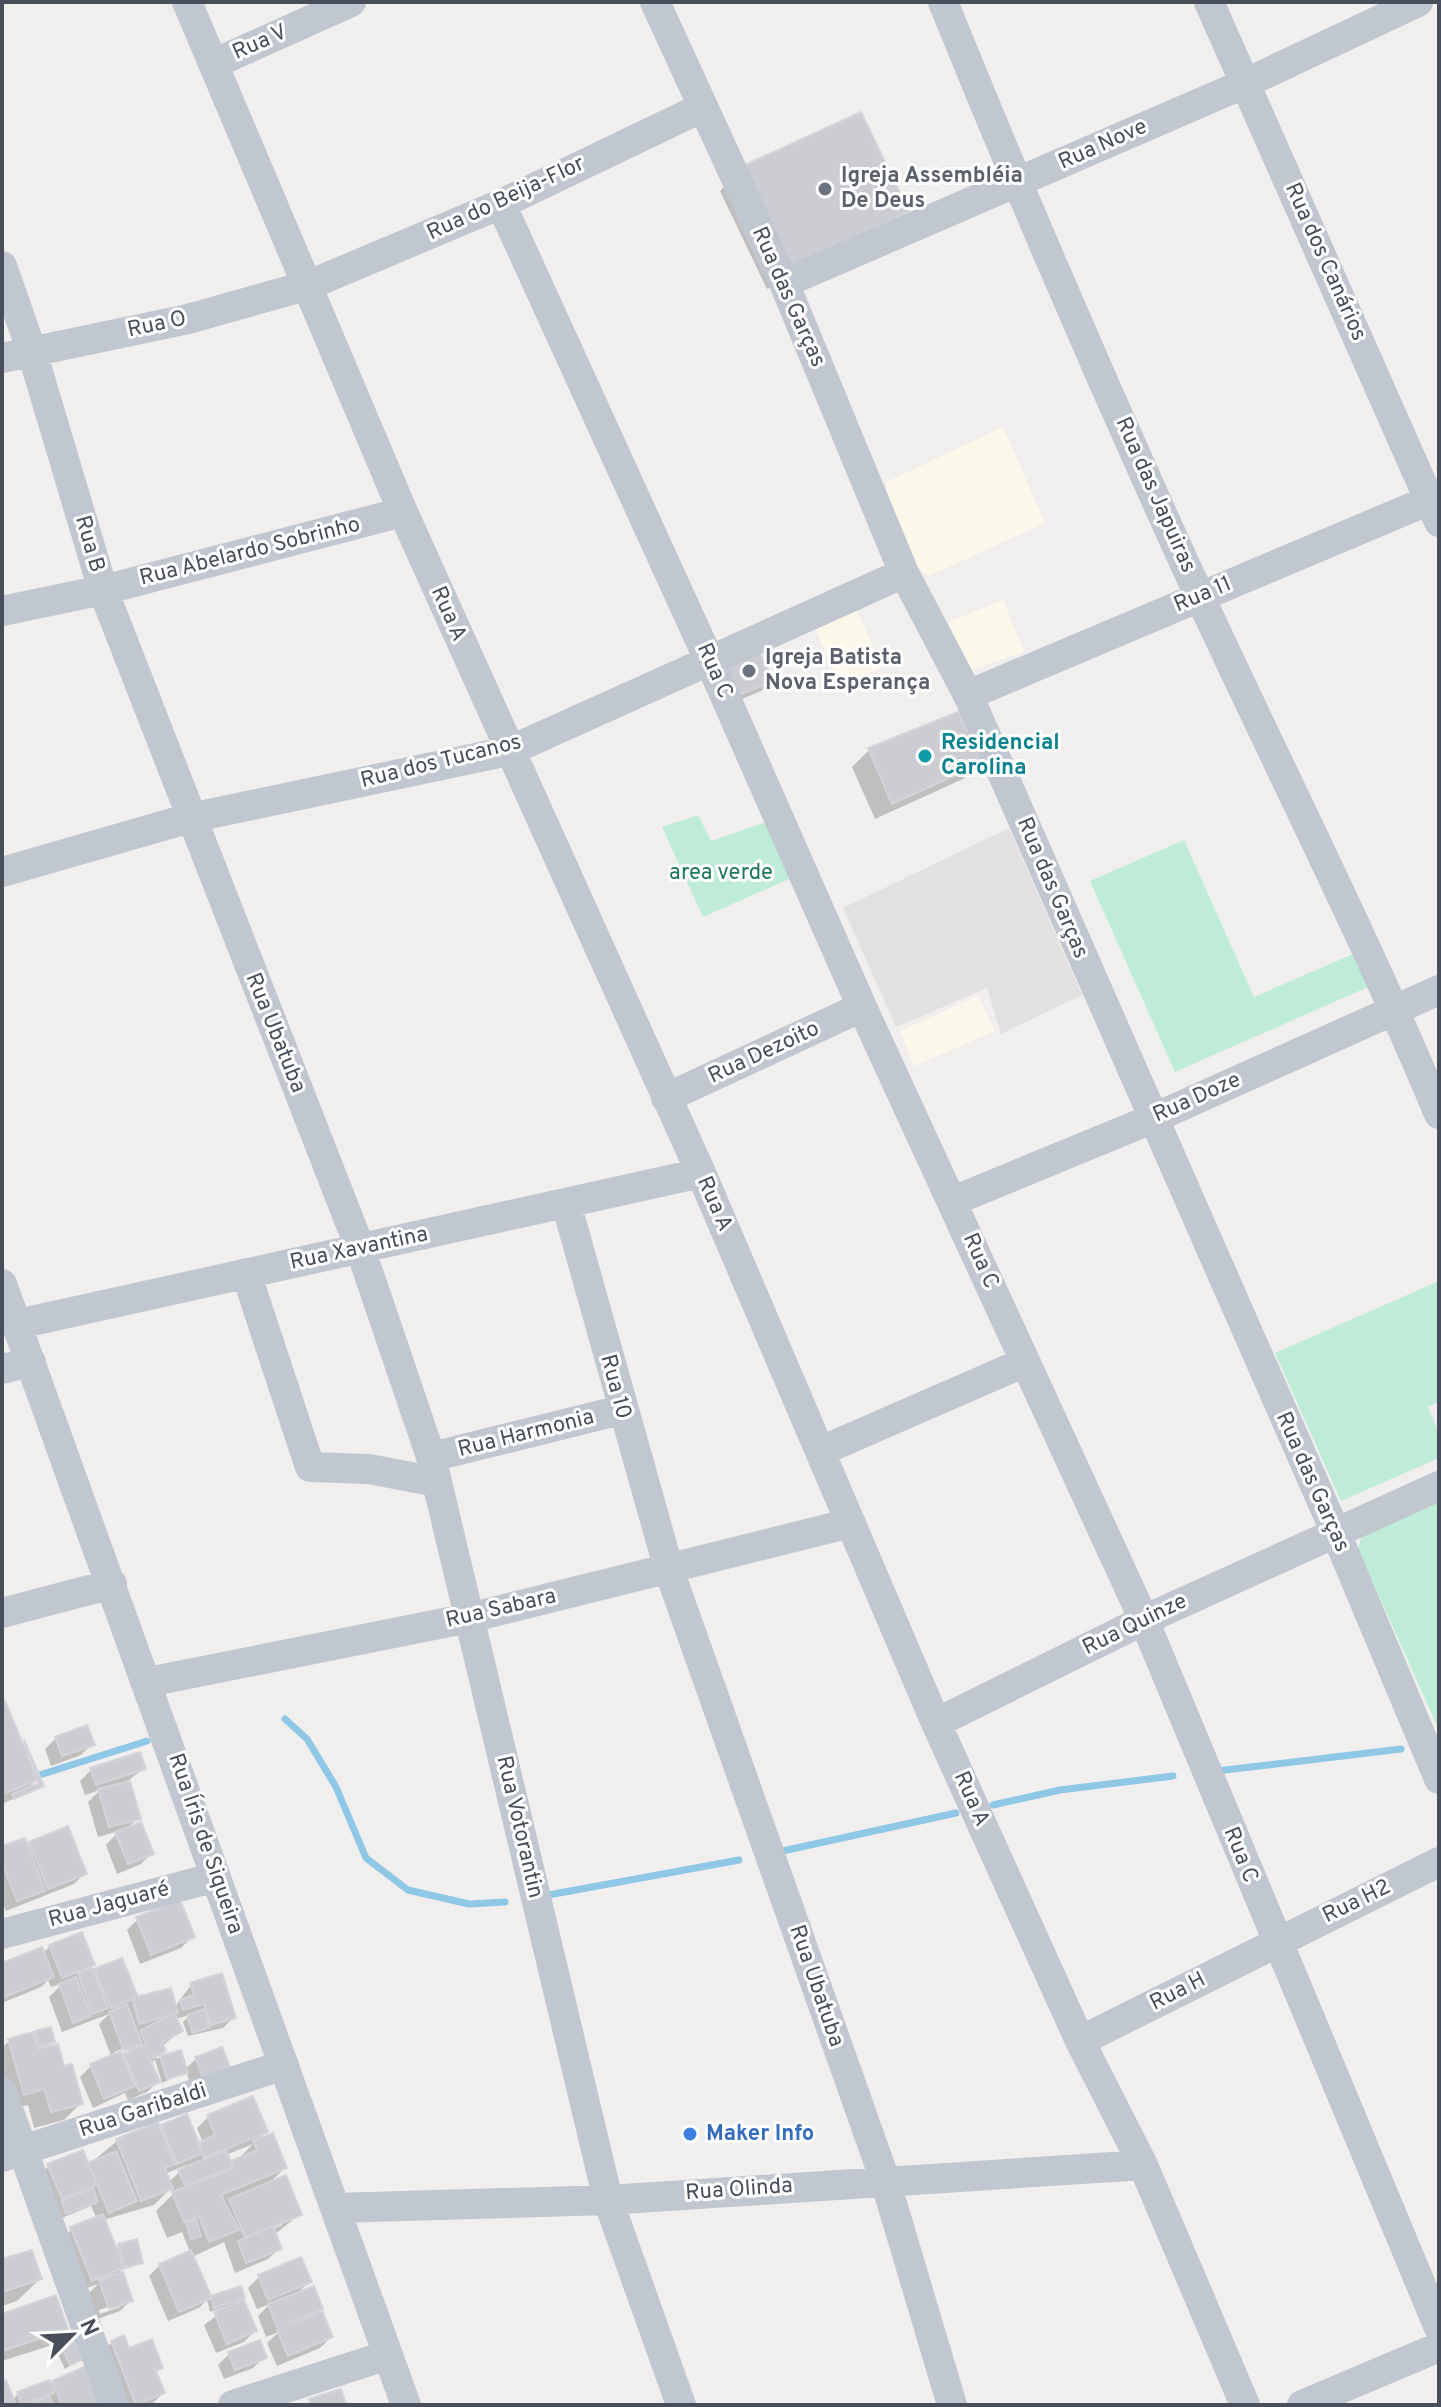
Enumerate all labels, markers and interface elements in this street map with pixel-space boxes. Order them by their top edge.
street label: Rua V [228,19,292,67]
street label: Rua Nove [1054,113,1152,177]
street label: Rua do Beija-Flor [423,151,589,247]
place label: Igreja Assembléia De Deus [841,163,1023,215]
street label: Rua dos Canários [1278,179,1372,345]
marker: Igreja Assembléia De Deus [816,180,834,198]
street label: Rua das Garças [745,223,831,371]
street label: Rua O [125,306,189,344]
street label: Rua das Japuiras [1109,413,1201,577]
street label: Rua B [68,512,110,576]
street label: Rua Abelardo Sobrinho [137,512,363,592]
street label: Rua 11 [1170,571,1236,619]
street label: Rua A [424,582,472,646]
street label: Rua C [690,639,738,703]
place label: Igreja Batista Nova Esperança [765,645,930,697]
marker: Igreja Batista Nova Esperança [740,662,758,680]
street label: Rua dos Tucanos [358,729,524,795]
place label: Residencial Carolina [941,730,1060,782]
marker: Residencial Carolina [916,747,934,765]
street label: Rua das Garças [1010,813,1094,963]
park label: area verde [669,860,773,887]
street label: Rua Ubatuba [239,969,311,1097]
street label: Rua Dezoito [704,1016,824,1090]
street label: Rua Doze [1149,1067,1245,1129]
street label: Rua A [690,1172,738,1236]
street label: Rua Xavantina [288,1221,430,1277]
street label: Rua C [956,1229,1004,1293]
street label: Rua 10 [593,1352,637,1422]
street label: Rua Harmonia [455,1404,597,1464]
street label: Rua das Garças [1269,1408,1355,1556]
street label: Rua Sabara [443,1583,559,1635]
street label: Rua Quinze [1078,1588,1192,1662]
street label: Rua Íris de Siqueira [161,1749,250,1938]
street label: Rua Votorantin [490,1753,548,1901]
street label: Rua A [947,1767,995,1831]
street label: Rua C [1217,1823,1263,1887]
street label: Rua H2 [1319,1874,1395,1930]
street label: Rua Jaguaré [46,1876,172,1934]
street label: Rua Ubatuba [783,1922,849,2050]
street label: Rua H [1146,1967,1210,2017]
street label: Rua Garibaldi [76,2078,210,2144]
place label: Maker Info [706,2121,814,2148]
marker: Maker Info [681,2125,699,2143]
street label: Rua Olinda [684,2173,794,2207]
north arrow [32,2295,112,2375]
text: N [72,2315,104,2341]

